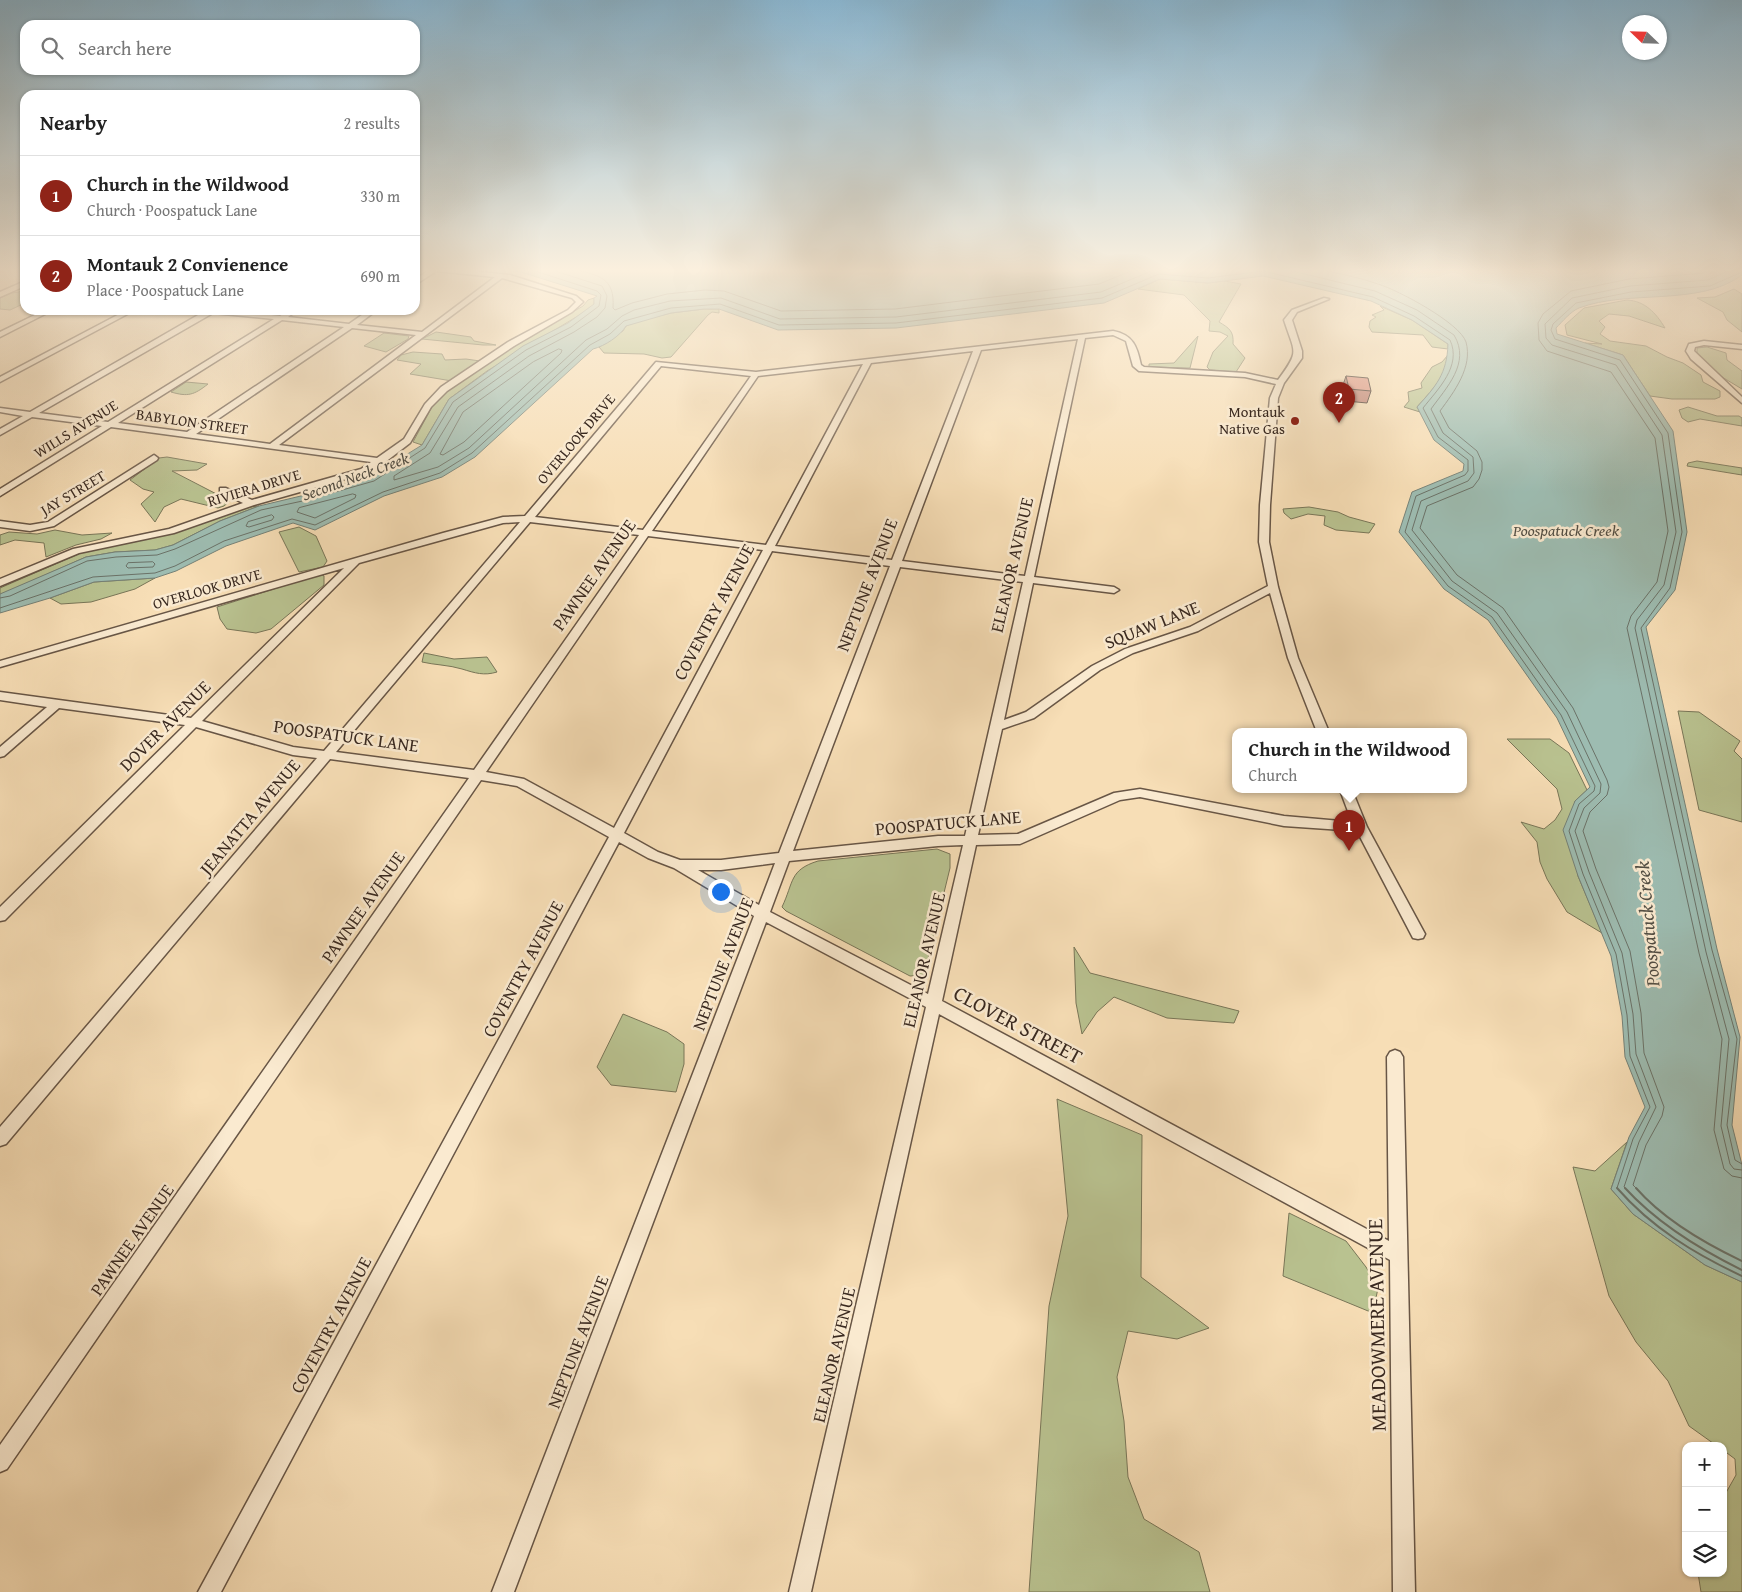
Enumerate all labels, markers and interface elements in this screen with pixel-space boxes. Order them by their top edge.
north arrow [1622,15,1667,60]
search box [20,20,420,75]
icon: search [38,34,66,62]
text: Search here [78,34,172,62]
text: Nearby [40,107,107,138]
text: 2 results [343,111,400,135]
text: Church in the Wildwood [87,170,289,198]
text: 1 [52,184,60,208]
text: 330 m [360,184,400,208]
text: Church · Poospatuck Lane [87,198,257,222]
text: Montauk 2 Convienence [87,250,288,278]
text: 2 [52,264,60,288]
text: 690 m [360,264,400,288]
text: Place · Poospatuck Lane [87,278,244,302]
pin: 2 [1323,382,1355,423]
street label: OVERLOOK DRIVE [532,389,620,488]
street label: WILLS AVENUE [30,394,122,463]
place label: Montauk Native Gas [1219,401,1285,439]
street label: BABYLON STREET [135,403,250,440]
marker: Montauk Native Gas [1289,415,1301,427]
water label: Second Neck Creek [298,445,413,507]
street label: RIVIERA DRIVE [205,463,303,512]
street label: JAY STREET [34,465,110,521]
street label: ELEANOR AVENUE [983,495,1040,635]
street label: PAWNEE AVENUE [545,513,642,636]
street label: NEPTUNE AVENUE [829,514,904,655]
water label: Poospatuck Creek [1512,518,1620,542]
street label: COVENTRY AVENUE [666,539,761,685]
street label: OVERLOOK DRIVE [150,563,264,614]
street label: SQUAW LANE [1100,593,1203,656]
street label: DOVER AVENUE [113,674,217,778]
street label: POOSPATUCK LANE [272,712,420,759]
popup [1232,728,1467,793]
text: Church in the Wildwood [1249,735,1450,763]
street label: JEANATTA AVENUE [192,753,306,882]
text: Church [1249,763,1297,787]
street label: POOSPATUCK LANE [874,803,1022,842]
pin: 1 [1333,810,1365,851]
street label: PAWNEE AVENUE [314,845,411,968]
water label: Poospatuck Creek [1628,860,1667,989]
your location [708,879,734,905]
street label: ELEANOR AVENUE [895,890,952,1030]
street label: NEPTUNE AVENUE [685,893,760,1034]
street label: COVENTRY AVENUE [475,896,570,1042]
street label: CLOVER STREET [948,978,1088,1072]
street label: PAWNEE AVENUE [83,1178,180,1301]
street label: MEADOWMERE AVENUE [1359,1218,1394,1432]
street label: COVENTRY AVENUE [283,1252,378,1398]
street label: NEPTUNE AVENUE [540,1271,615,1412]
street label: ELEANOR AVENUE [805,1285,862,1425]
map controls [1682,1442,1727,1577]
button: + [1682,1442,1727,1487]
button: − [1682,1487,1727,1532]
button: layers [1682,1532,1727,1577]

